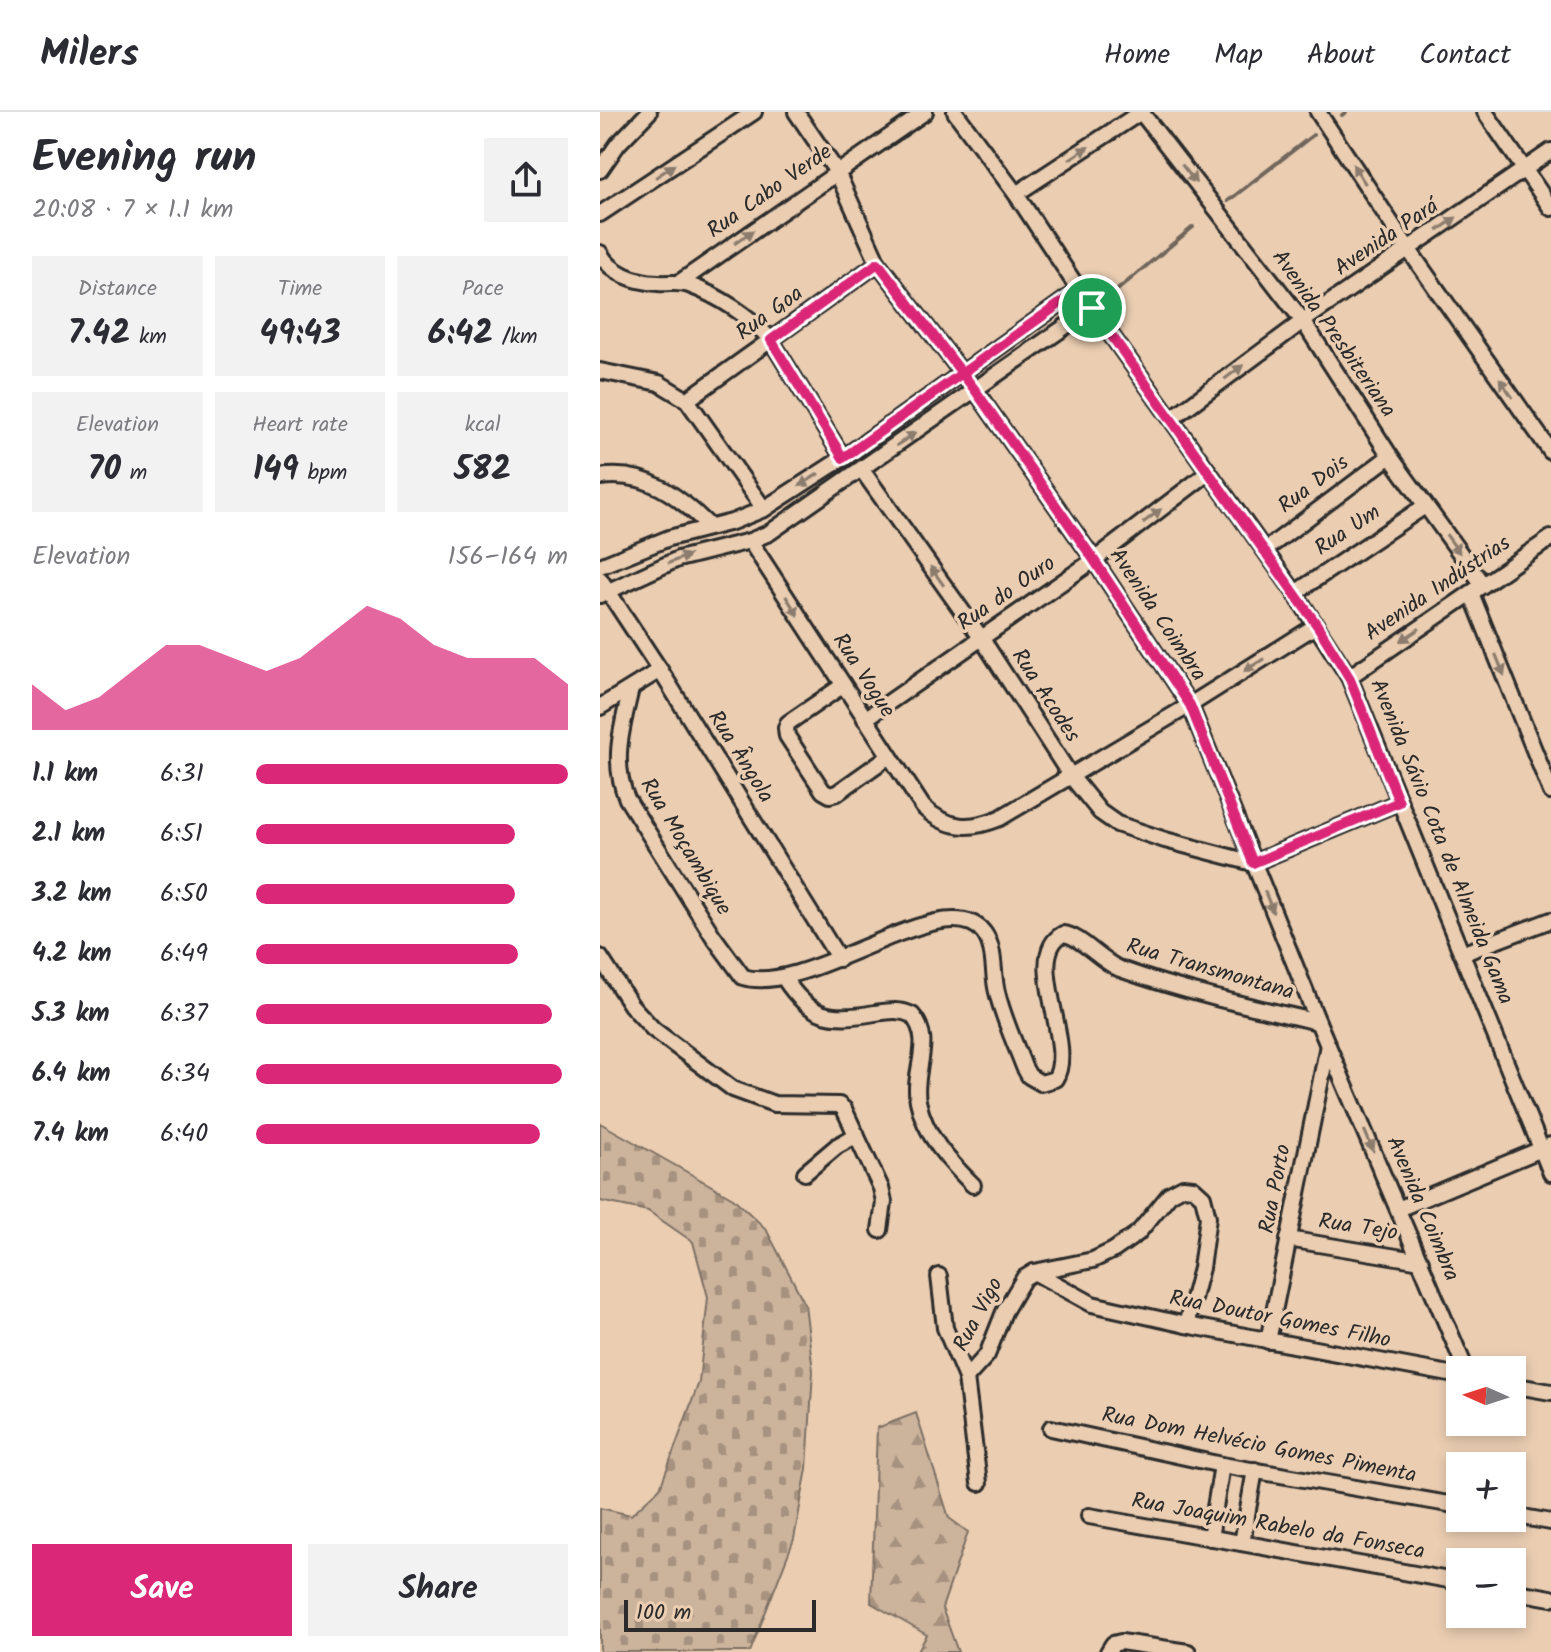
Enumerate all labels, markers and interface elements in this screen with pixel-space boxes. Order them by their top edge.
text: Milers [40,25,139,85]
text: Home [1104,33,1170,78]
text: Map [1214,33,1263,78]
text: About [1307,33,1375,78]
text: Contact [1419,33,1511,78]
text: Evening run [32,124,256,194]
street label: Rua Cabo Verde [700,136,840,248]
button: share [484,138,568,222]
one-way arrow [1068,145,1089,160]
one-way arrow [1351,163,1366,184]
one-way arrow [654,164,676,179]
one-way arrow [1180,164,1196,184]
text: 20:08 · 7 × 1.1 km [32,189,234,231]
street label: Avenida Pará [1328,189,1449,286]
one-way arrow [1436,216,1457,232]
one-way arrow [733,230,754,246]
street label: Avenida Presbiteriana [1262,243,1404,425]
text: Distance [78,272,157,307]
text: Time [278,272,322,307]
text: Pace [462,272,504,307]
pin [1058,274,1126,342]
street label: Rua Goa [729,277,811,351]
icon: arrive [1070,286,1114,330]
text: 7.42 [68,307,130,361]
text: 49:43 [259,307,341,361]
text: 6:42 [428,307,493,361]
text: km [130,320,167,355]
text: /km [493,320,537,355]
one-way arrow [1223,365,1244,381]
one-way arrow [1499,377,1514,398]
text: Elevation [76,408,159,443]
text: Heart rate [252,408,348,443]
text: kcal [465,408,501,443]
one-way arrow [895,432,916,447]
text: 70 [87,443,121,497]
text: 149 [253,443,299,497]
text: 582 [454,443,511,497]
street label: Rua Dois [1271,446,1358,523]
text: m [121,456,147,491]
text: bpm [299,456,347,491]
one-way arrow [798,472,820,486]
street label: Rua Um [1308,496,1388,566]
one-way arrow [1141,509,1162,525]
street label: Avenida Indústrias [1358,527,1519,651]
one-way arrow [1445,534,1461,555]
text: Elevation [32,536,130,578]
text: 156–164 m [447,536,568,578]
street label: Avenida Coimbra [1099,541,1215,689]
street label: Rua do Ouro [950,547,1064,641]
one-way arrow [667,552,691,565]
one-way arrow [930,565,945,586]
one-way arrow [784,595,798,617]
street label: Rua Vogue [822,627,904,726]
one-way arrow [1400,627,1421,642]
street label: Rua Acodes [1001,642,1089,750]
one-way arrow [1494,653,1507,677]
one-way arrow [1243,657,1265,671]
street label: Avenida Sávio Cota de Almeida Gama [1359,674,1523,1010]
street label: Rua Ângola [698,704,782,810]
text: 1.1 km [32,753,98,795]
text: 6:31 [160,753,204,795]
street label: Rua Moçambique [630,771,740,923]
text: 2.1 km [32,813,105,855]
text: 6:51 [160,813,203,855]
text: 3.2 km [32,873,112,915]
text: 6:50 [160,873,208,915]
one-way arrow [1263,890,1276,914]
street label: Rua Transmontana [1122,929,1298,1011]
text: 4.2 km [32,933,112,975]
text: 6:49 [160,933,208,975]
text: 5.3 km [32,993,110,1035]
text: 6:37 [160,993,208,1035]
text: 6.4 km [32,1053,111,1095]
text: 6:34 [160,1053,210,1095]
text: 7.4 km [32,1113,109,1155]
text: 6:40 [160,1113,208,1155]
one-way arrow [1363,1130,1376,1153]
street label: Avenida Coimbra [1376,1131,1468,1287]
street label: Rua Porto [1250,1141,1302,1237]
street label: Rua Tejo [1316,1204,1400,1252]
street label: Rua Vigo [945,1271,1013,1359]
street label: Rua Doutor Gomes Filho [1166,1281,1394,1359]
north arrow [1446,1356,1526,1436]
map controls [1446,1356,1526,1628]
street label: Rua Dom Helvécio Gomes Pimenta [1099,1398,1419,1494]
button: + [1446,1452,1526,1532]
street label: Rua Joaquim Rabelo da Fonseca [1129,1484,1427,1570]
button: Save [32,1544,292,1636]
button: Share [308,1544,568,1636]
button: − [1446,1548,1526,1628]
scale bar [624,1596,816,1632]
text: 100 m [636,1596,691,1631]

